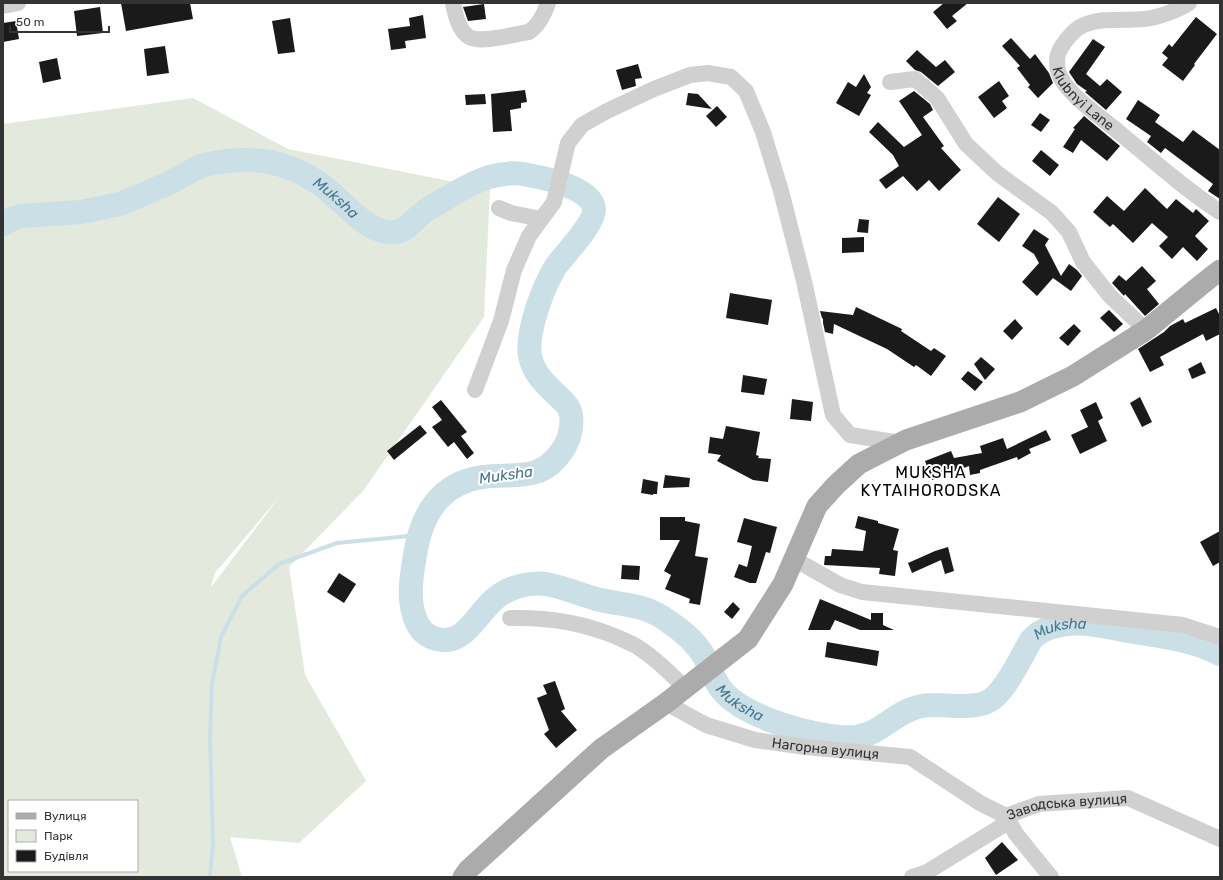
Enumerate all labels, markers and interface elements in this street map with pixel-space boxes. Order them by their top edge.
scale bar [10,8,109,34]
text: 50 m [16,15,44,29]
street label: Klubnyi Lane [1049,65,1118,134]
water label: Muksha [310,173,363,223]
water label: Muksha [478,462,534,488]
district label: MUKSHA KYTAIHORODSKA [860,463,1002,500]
water label: Muksha [1030,614,1087,643]
water label: Muksha [712,681,767,725]
street label: Нагорна вулиця [771,734,880,762]
street label: Заводська вулиця [1004,790,1128,824]
legend [8,800,138,872]
text: Вулиця [44,809,86,823]
text: Парк [44,829,73,843]
text: Будівля [44,849,89,863]

